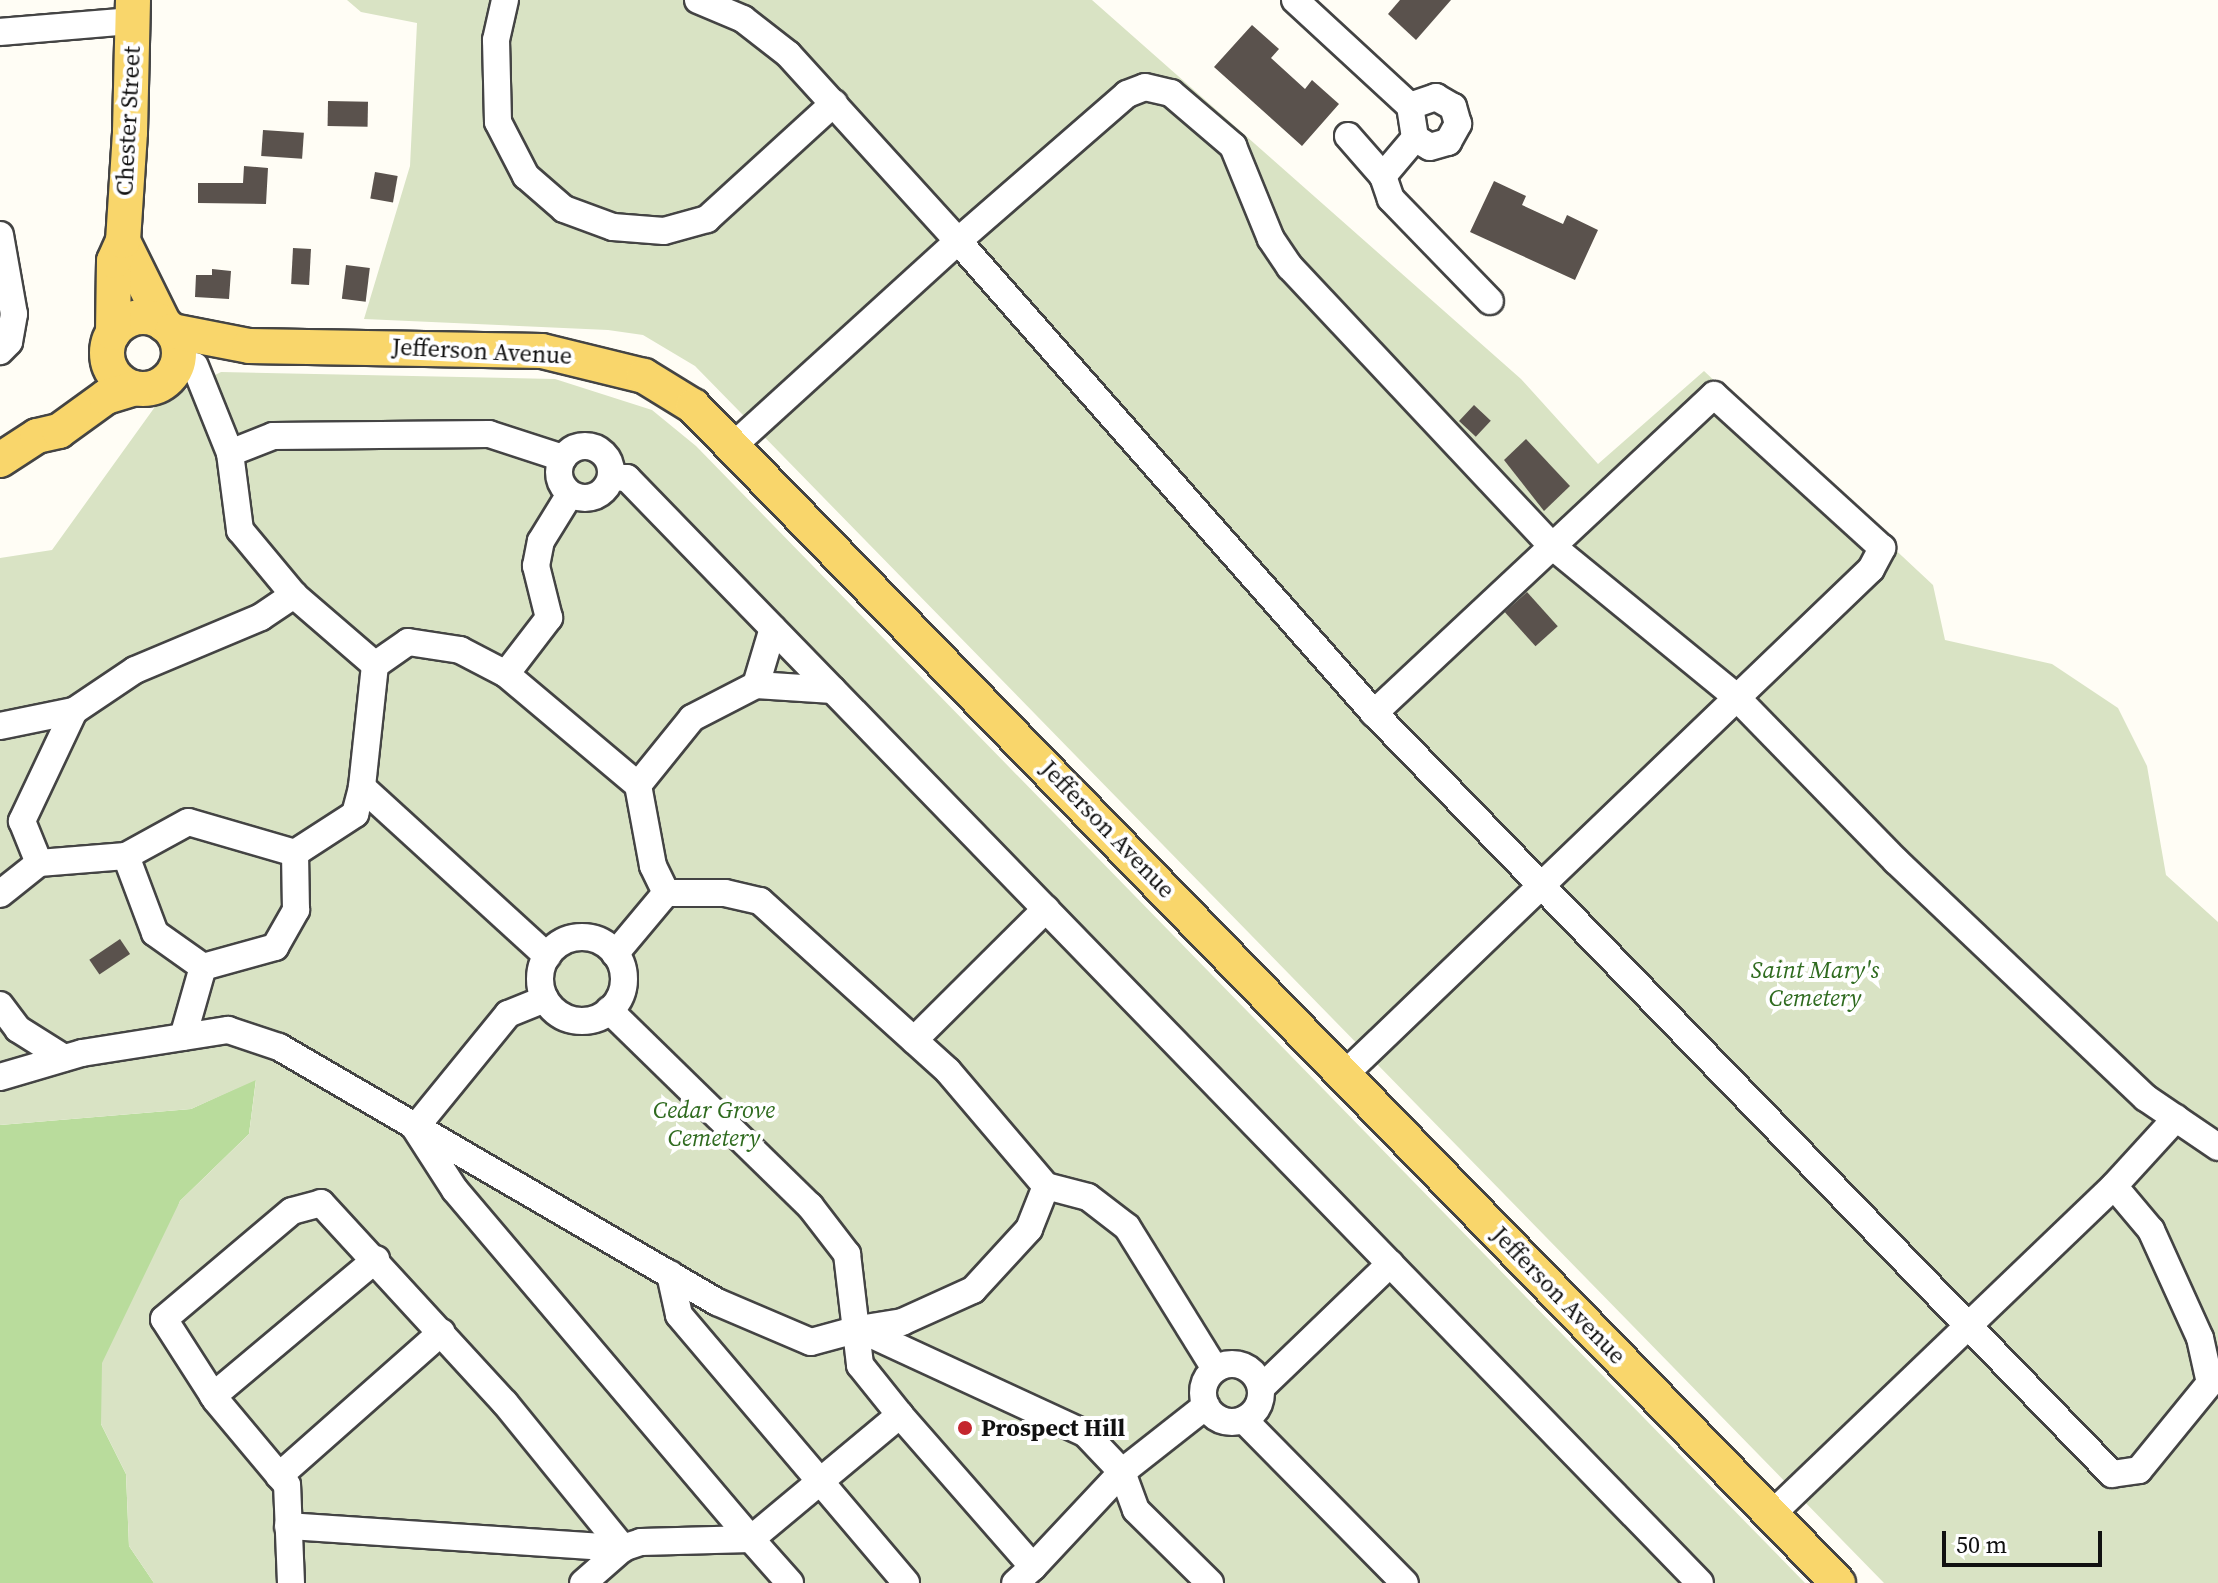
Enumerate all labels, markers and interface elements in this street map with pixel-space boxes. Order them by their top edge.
street label: Chester Street [110,45,146,197]
street label: Jefferson Avenue [391,332,573,370]
street label: Jefferson Avenue [1035,754,1181,904]
park label: Saint Mary's Cemetery [1751,956,1879,1012]
park label: Cedar Grove Cemetery [653,1096,775,1152]
street label: Jefferson Avenue [1486,1220,1632,1370]
place label: Prospect Hill [981,1414,1125,1442]
marker: Prospect Hill [956,1419,974,1437]
scale bar [1946,1515,2106,1565]
text: 50 m [1956,1528,2007,1561]

